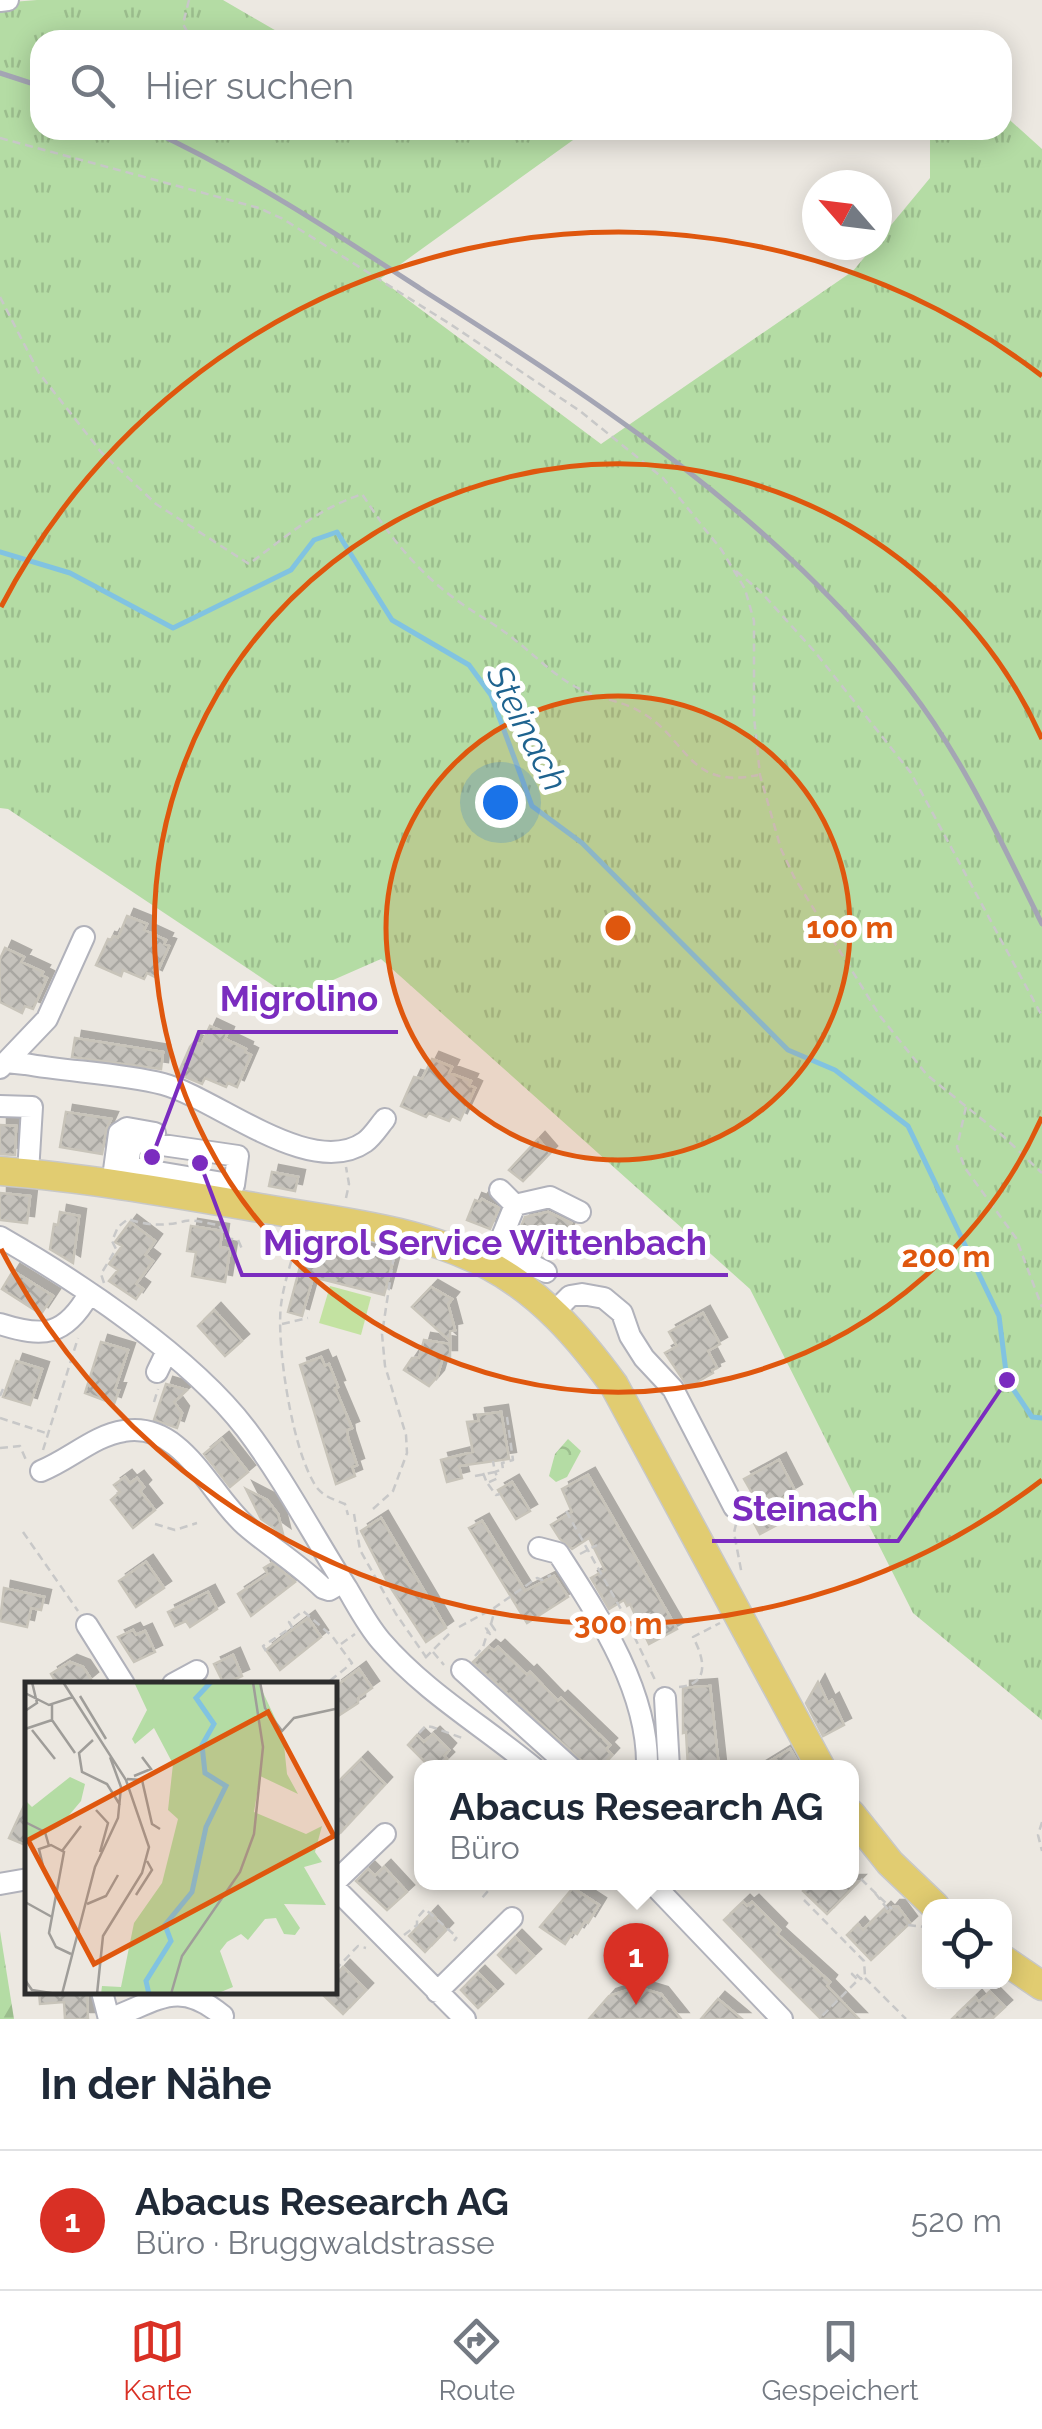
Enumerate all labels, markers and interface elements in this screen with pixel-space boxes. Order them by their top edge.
search box [30,30,1012,140]
icon: search [65,58,120,113]
text: Hier suchen [145,63,354,108]
north arrow [802,170,892,260]
water label: Steinach [478,657,577,798]
your location [475,777,526,828]
centre of rings [600,910,636,946]
text: 100 m [807,910,893,945]
callout: Migrolino [199,967,398,1032]
text: Migrolino [220,978,378,1019]
callout: Migrol Service Wittenbach [242,1210,728,1275]
text: Migrol Service Wittenbach [263,1222,707,1263]
text: 200 m [902,1239,990,1274]
callout: Steinach [712,1476,898,1541]
text: Steinach [732,1488,878,1529]
text: 300 m [574,1606,662,1641]
inset map [25,1682,338,1994]
popup [414,1760,859,1890]
text: Abacus Research AG [450,1784,823,1829]
text: Büro [450,1829,520,1866]
map controls [922,1899,1012,1989]
button: locate [922,1899,1012,1989]
pin: 1 [604,1922,668,2005]
text: In der Nähe [40,2060,272,2109]
text: Abacus Research AG [135,2179,509,2224]
text: 1 [65,2202,80,2239]
text: 520 m [911,2202,1002,2239]
text: Büro · Bruggwaldstrasse [135,2224,495,2261]
tab: Karte [123,2314,192,2407]
tab: Route [438,2314,515,2407]
tab: Gespeichert [762,2314,919,2407]

